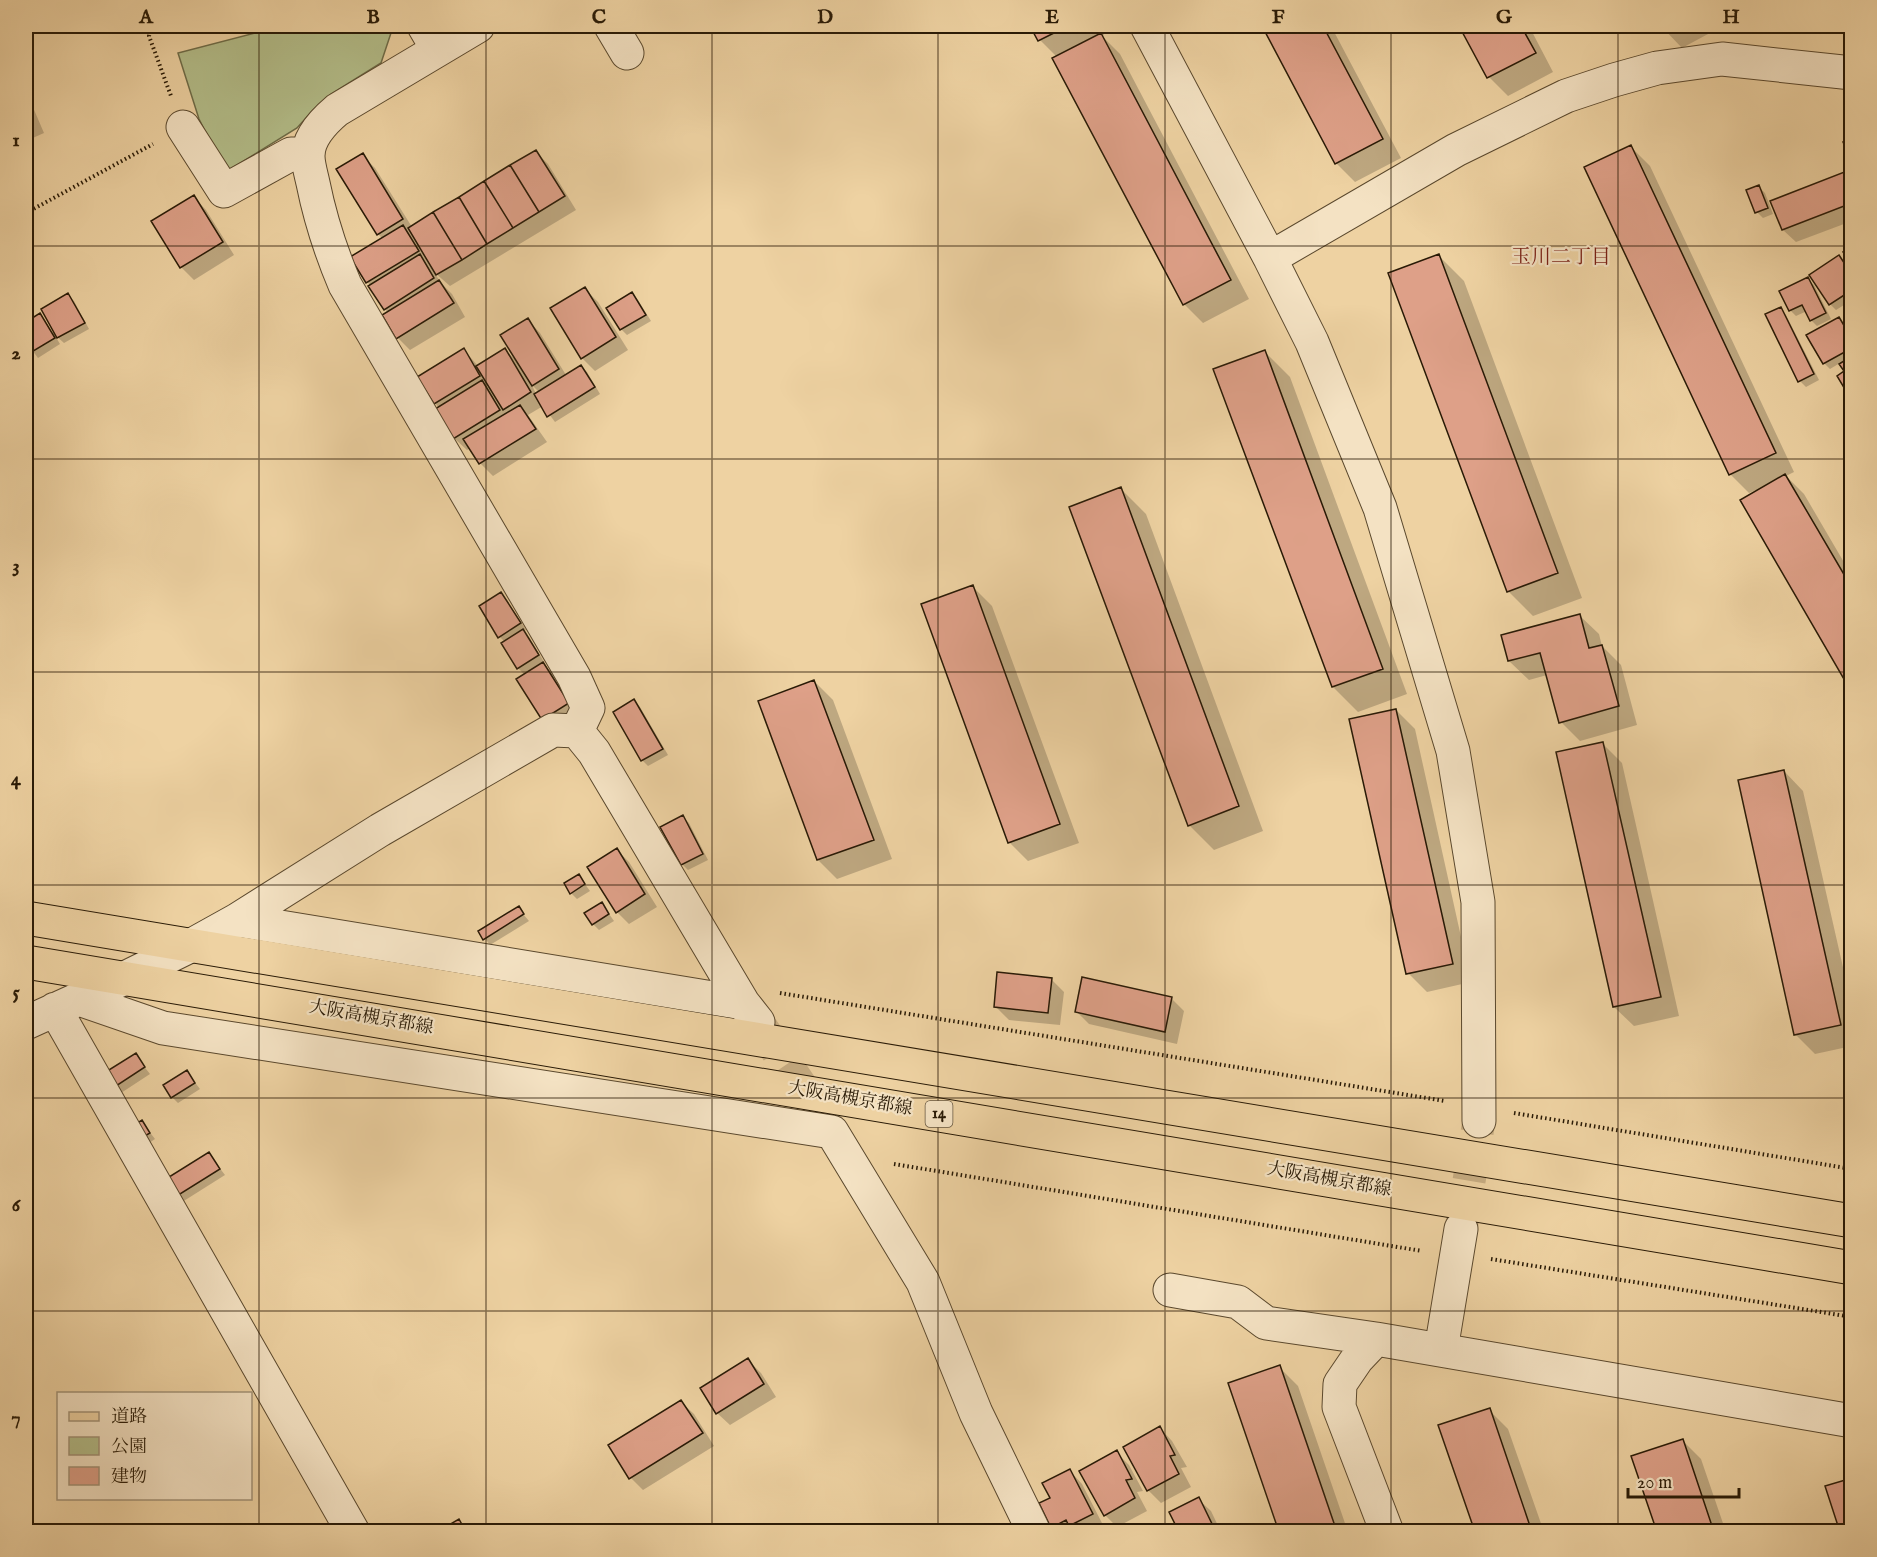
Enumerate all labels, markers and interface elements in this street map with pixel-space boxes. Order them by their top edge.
text: A [138,5,154,30]
text: B [366,5,380,30]
text: C [592,5,606,30]
text: D [817,5,833,30]
text: E [1045,5,1059,30]
text: F [1272,5,1285,30]
text: G [1496,5,1513,30]
text: H [1722,5,1740,30]
text: 1 [12,128,20,153]
district label: 玉川二丁目 [1511,245,1611,270]
text: 2 [11,341,21,366]
text: 3 [12,554,20,579]
text: 4 [11,767,22,792]
text: 5 [12,980,20,1005]
street label: 大阪高槻京都線 [307,996,435,1040]
street label: 大阪高槻京都線 [786,1077,914,1121]
road number: 14 [926,1101,952,1127]
street label: 大阪高槻京都線 [1265,1158,1393,1202]
text: 6 [12,1193,22,1218]
legend [57,1392,252,1500]
text: 7 [11,1406,21,1431]
text: 道路 [111,1406,147,1429]
text: 公園 [111,1436,147,1459]
scale bar [1628,1461,1739,1499]
text: 建物 [111,1466,147,1489]
text: 20 m [1637,1472,1672,1495]

